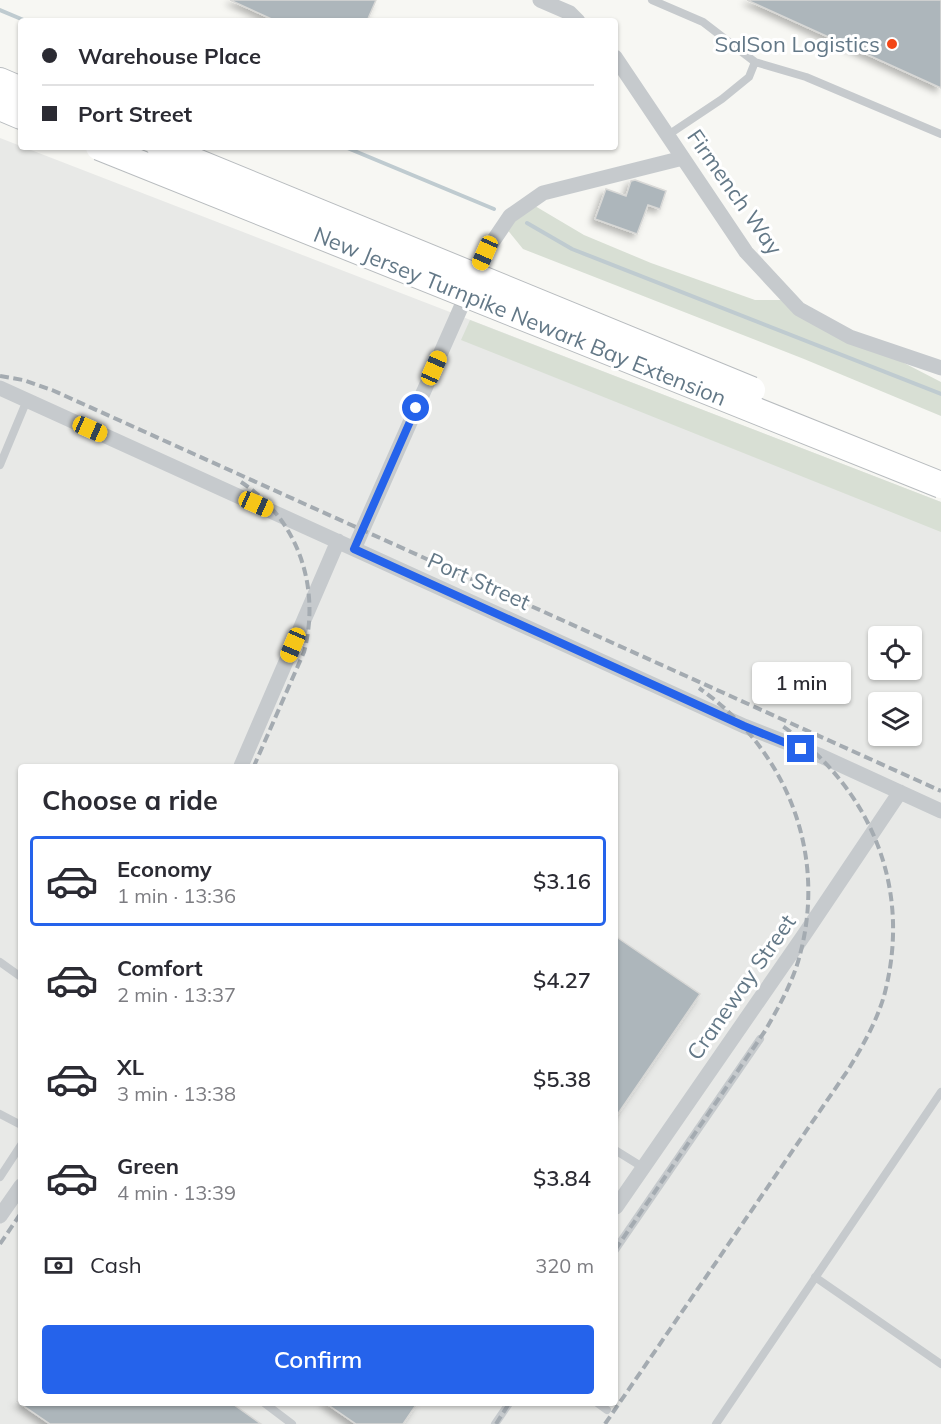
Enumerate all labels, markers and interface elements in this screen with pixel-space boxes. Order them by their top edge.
place label: SalSon Logistics [714,30,880,58]
marker: SalSon Logistics [885,37,899,51]
text: Warehouse Place [78,42,261,70]
text: Port Street [78,100,192,128]
street label: Firmench Way [681,124,789,261]
street label: New Jersey Turnpike Newark Bay Extension [310,220,730,412]
car [469,233,501,273]
car [418,348,450,388]
route start [402,394,429,421]
car [70,413,110,445]
car [236,488,276,520]
street label: Port Street [423,546,535,616]
car [278,625,308,665]
map controls [868,626,922,746]
button: locate [868,626,922,680]
callout: 1 min [752,662,850,704]
text: 1 min [776,670,827,695]
button: layers [868,692,922,746]
route end [787,735,814,762]
text: Choose a ride [42,783,218,817]
icon: car [45,854,99,908]
text: Economy [117,855,212,883]
text: $3.16 [533,867,591,895]
text: 1 min · 13:36 [117,883,236,908]
street label: Craneway Street [680,909,802,1065]
icon: car [45,953,99,1007]
text: Comfort [117,954,203,982]
text: $4.27 [533,966,591,994]
text: 2 min · 13:37 [117,982,236,1007]
icon: car [45,1052,99,1106]
text: XL [117,1053,144,1081]
text: $5.38 [533,1065,591,1093]
text: 3 min · 13:38 [117,1081,236,1106]
icon: car [45,1151,99,1205]
text: Green [117,1152,179,1180]
text: $3.84 [533,1164,591,1192]
text: 4 min · 13:39 [117,1180,236,1205]
icon: cash [42,1249,75,1282]
text: Cash [90,1251,142,1279]
text: 320 m [535,1253,594,1278]
button: Confirm [42,1325,594,1394]

